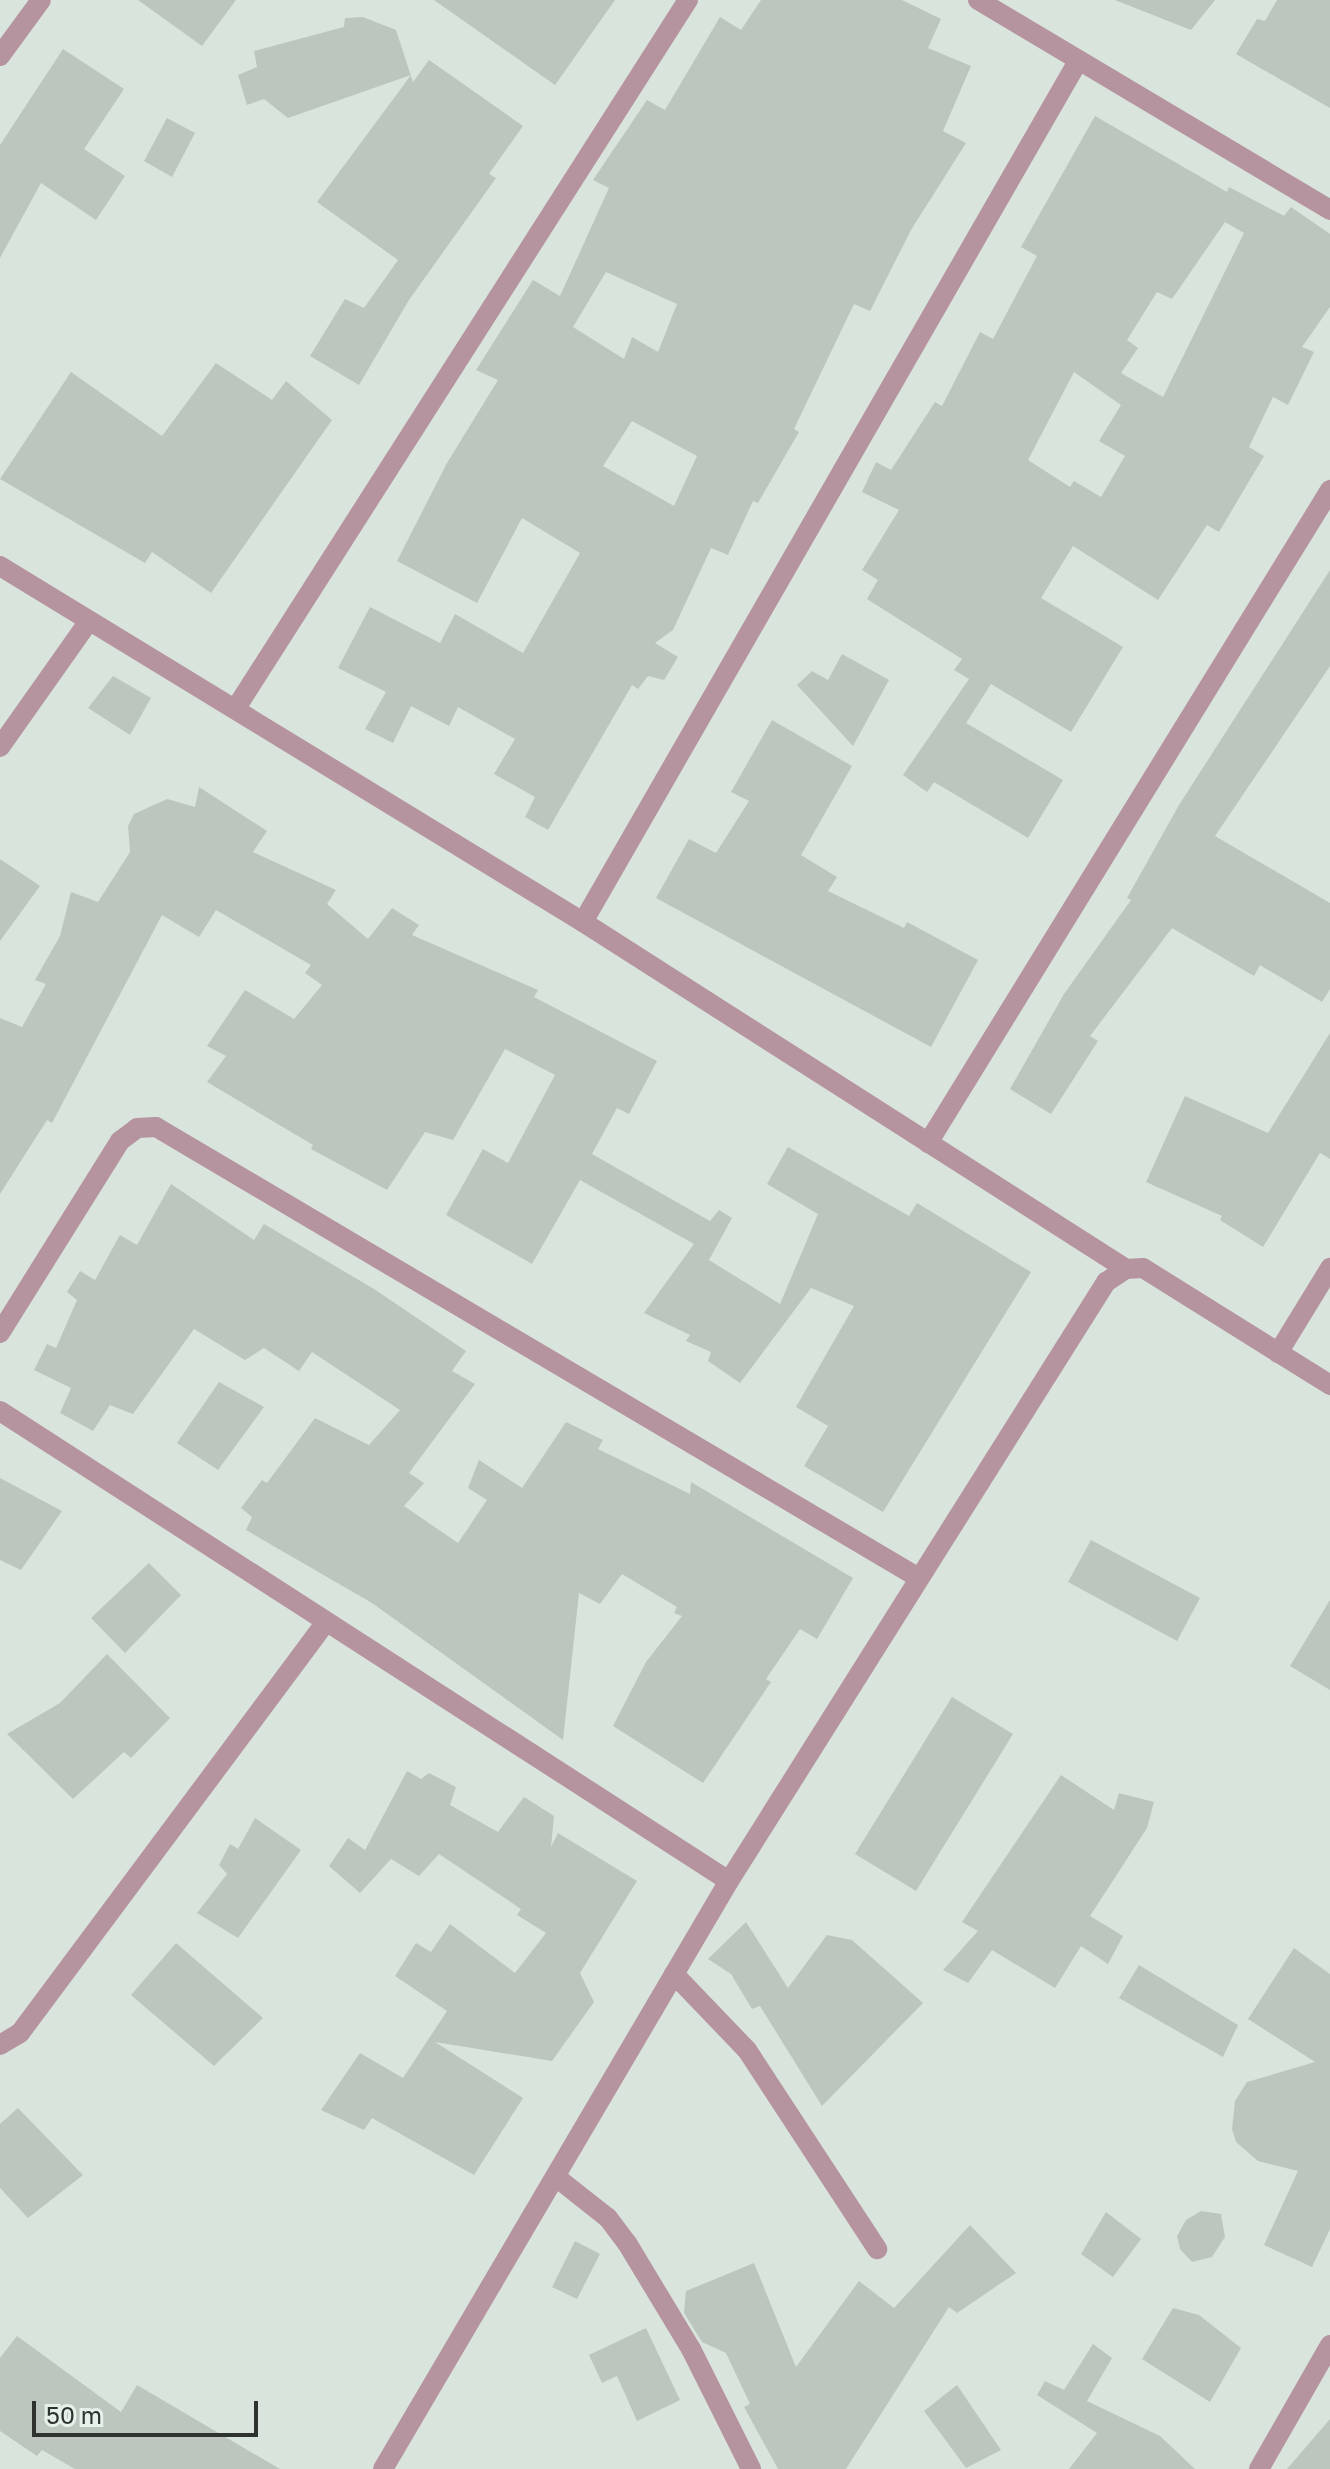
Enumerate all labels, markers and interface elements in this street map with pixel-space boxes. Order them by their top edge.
scale bar [36,2385,262,2435]
text: 50 m [46,2400,102,2429]

